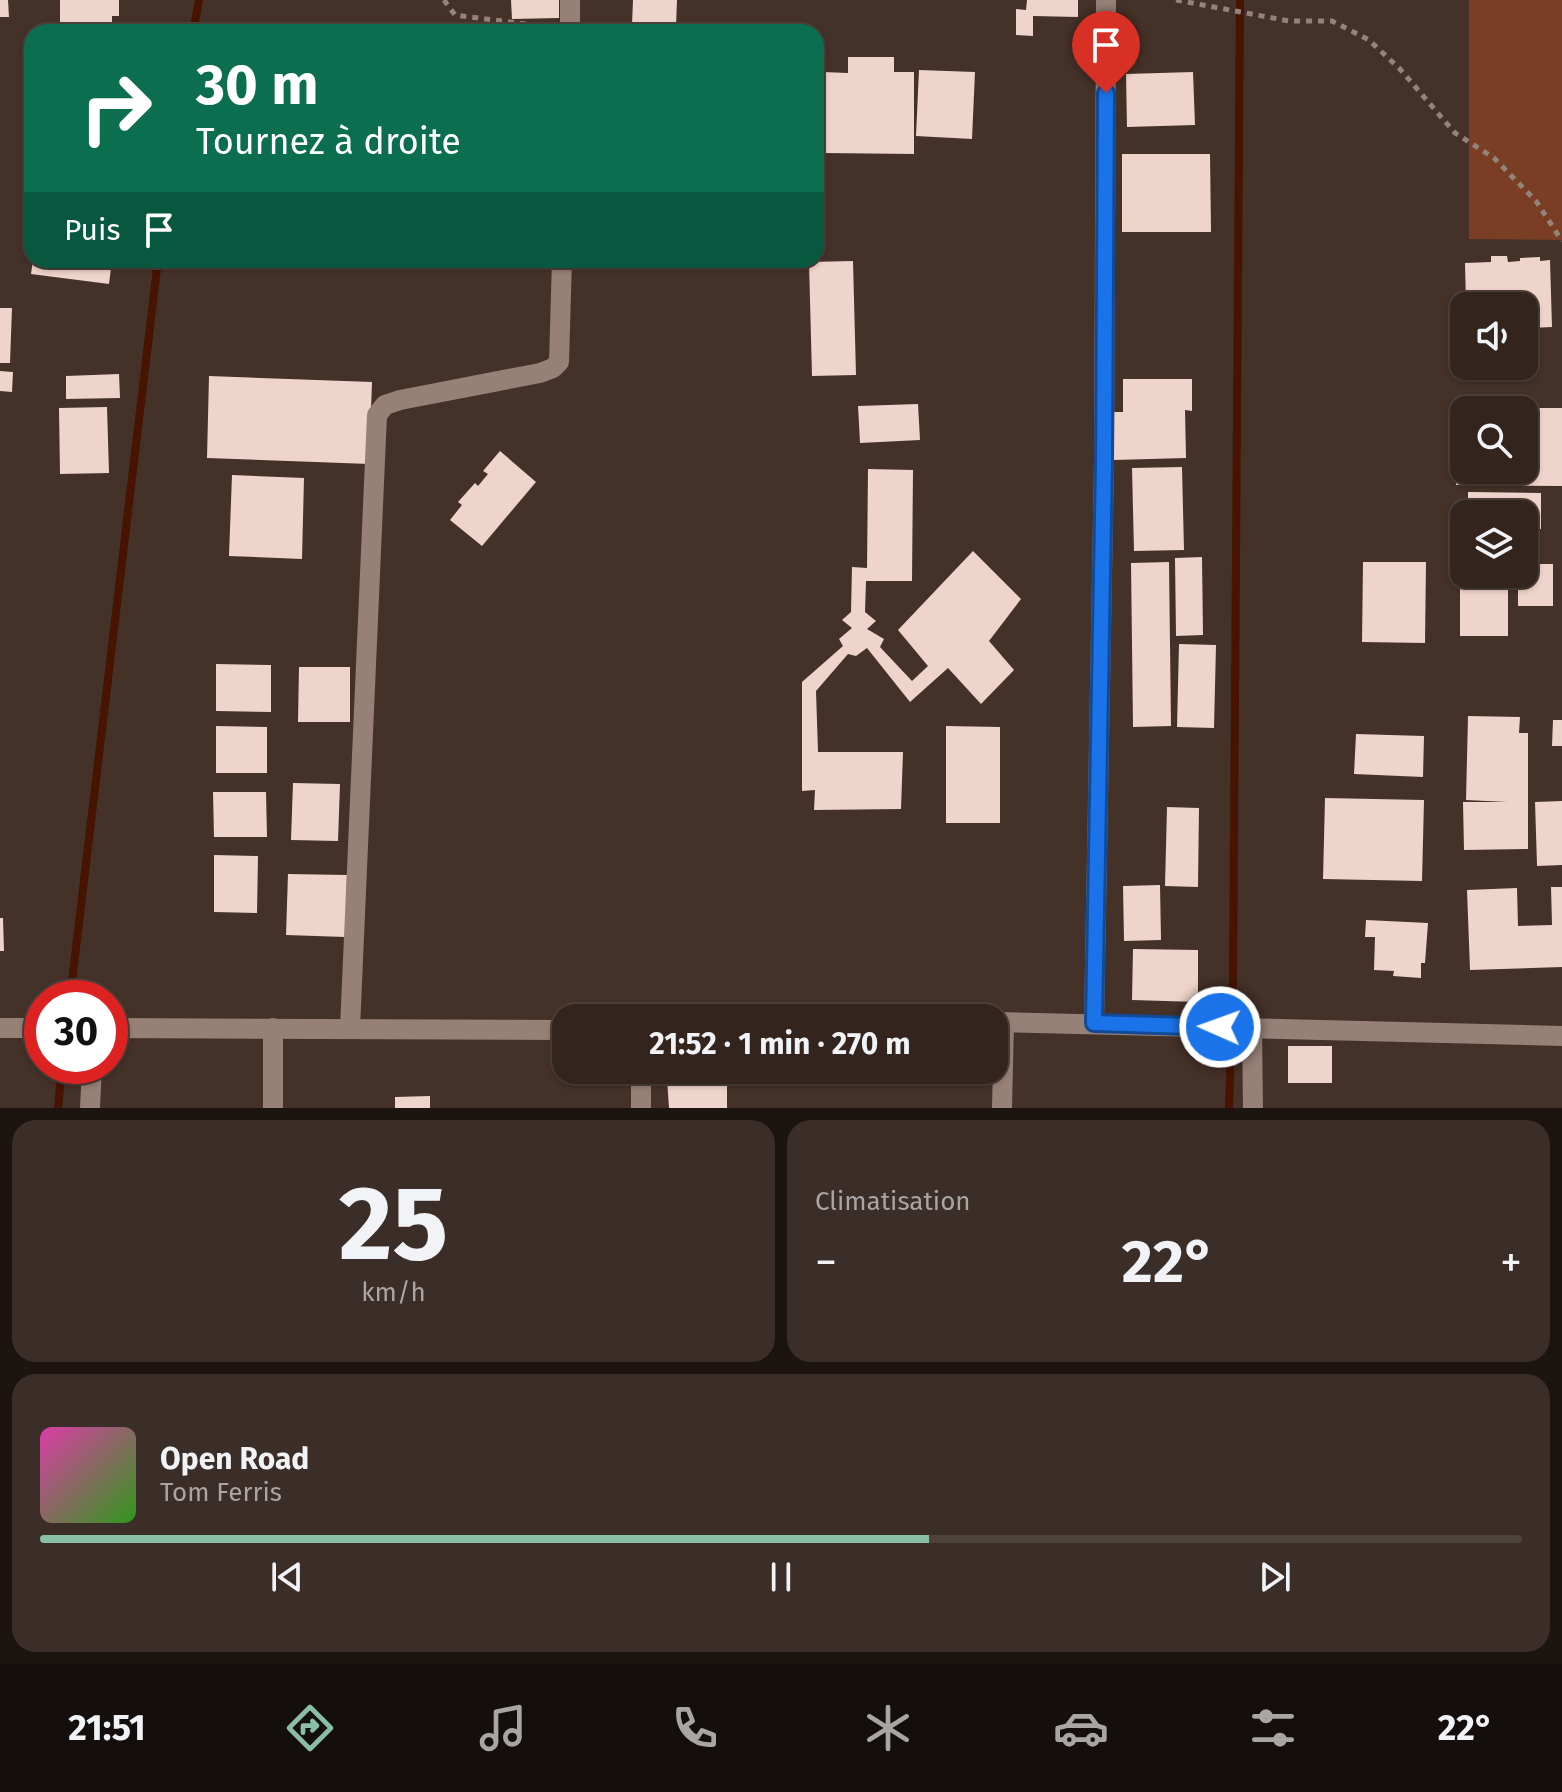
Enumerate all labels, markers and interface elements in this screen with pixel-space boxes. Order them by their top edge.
pin [1072,11,1140,93]
icon: arrive [1084,23,1128,67]
text: 30 m [196,52,318,119]
icon: right [64,56,168,160]
text: Tournez à droite [196,120,461,164]
icon: arrive [137,208,181,252]
text: Puis [64,212,121,248]
map controls [1450,292,1538,588]
button: sound [1450,292,1538,380]
button: search [1450,396,1538,484]
button: layers [1450,500,1538,588]
speed limit sign: 30 [24,980,128,1084]
position arrow [1178,985,1262,1069]
text: 21:52 · 1 min · 270 m [649,1026,911,1062]
text: 25 [339,1162,448,1287]
text: Climatisation [815,1186,971,1217]
text: 22° [1122,1226,1215,1298]
text: − [815,1236,837,1289]
text: + [1500,1236,1522,1289]
text: km/h [361,1277,426,1308]
text: Open Road [160,1441,309,1477]
text: Tom Ferris [160,1477,282,1508]
icon: previous [265,1555,309,1599]
icon: pause [759,1555,803,1599]
icon: next [1253,1555,1297,1599]
icon: directions [282,1700,338,1756]
icon: music [475,1700,531,1756]
icon: phone [667,1700,723,1756]
icon: climate [860,1700,916,1756]
icon: car [1053,1700,1109,1756]
icon: filters [1245,1700,1301,1756]
text: 21:51 [68,1706,146,1750]
text: 22° [1438,1706,1494,1750]

